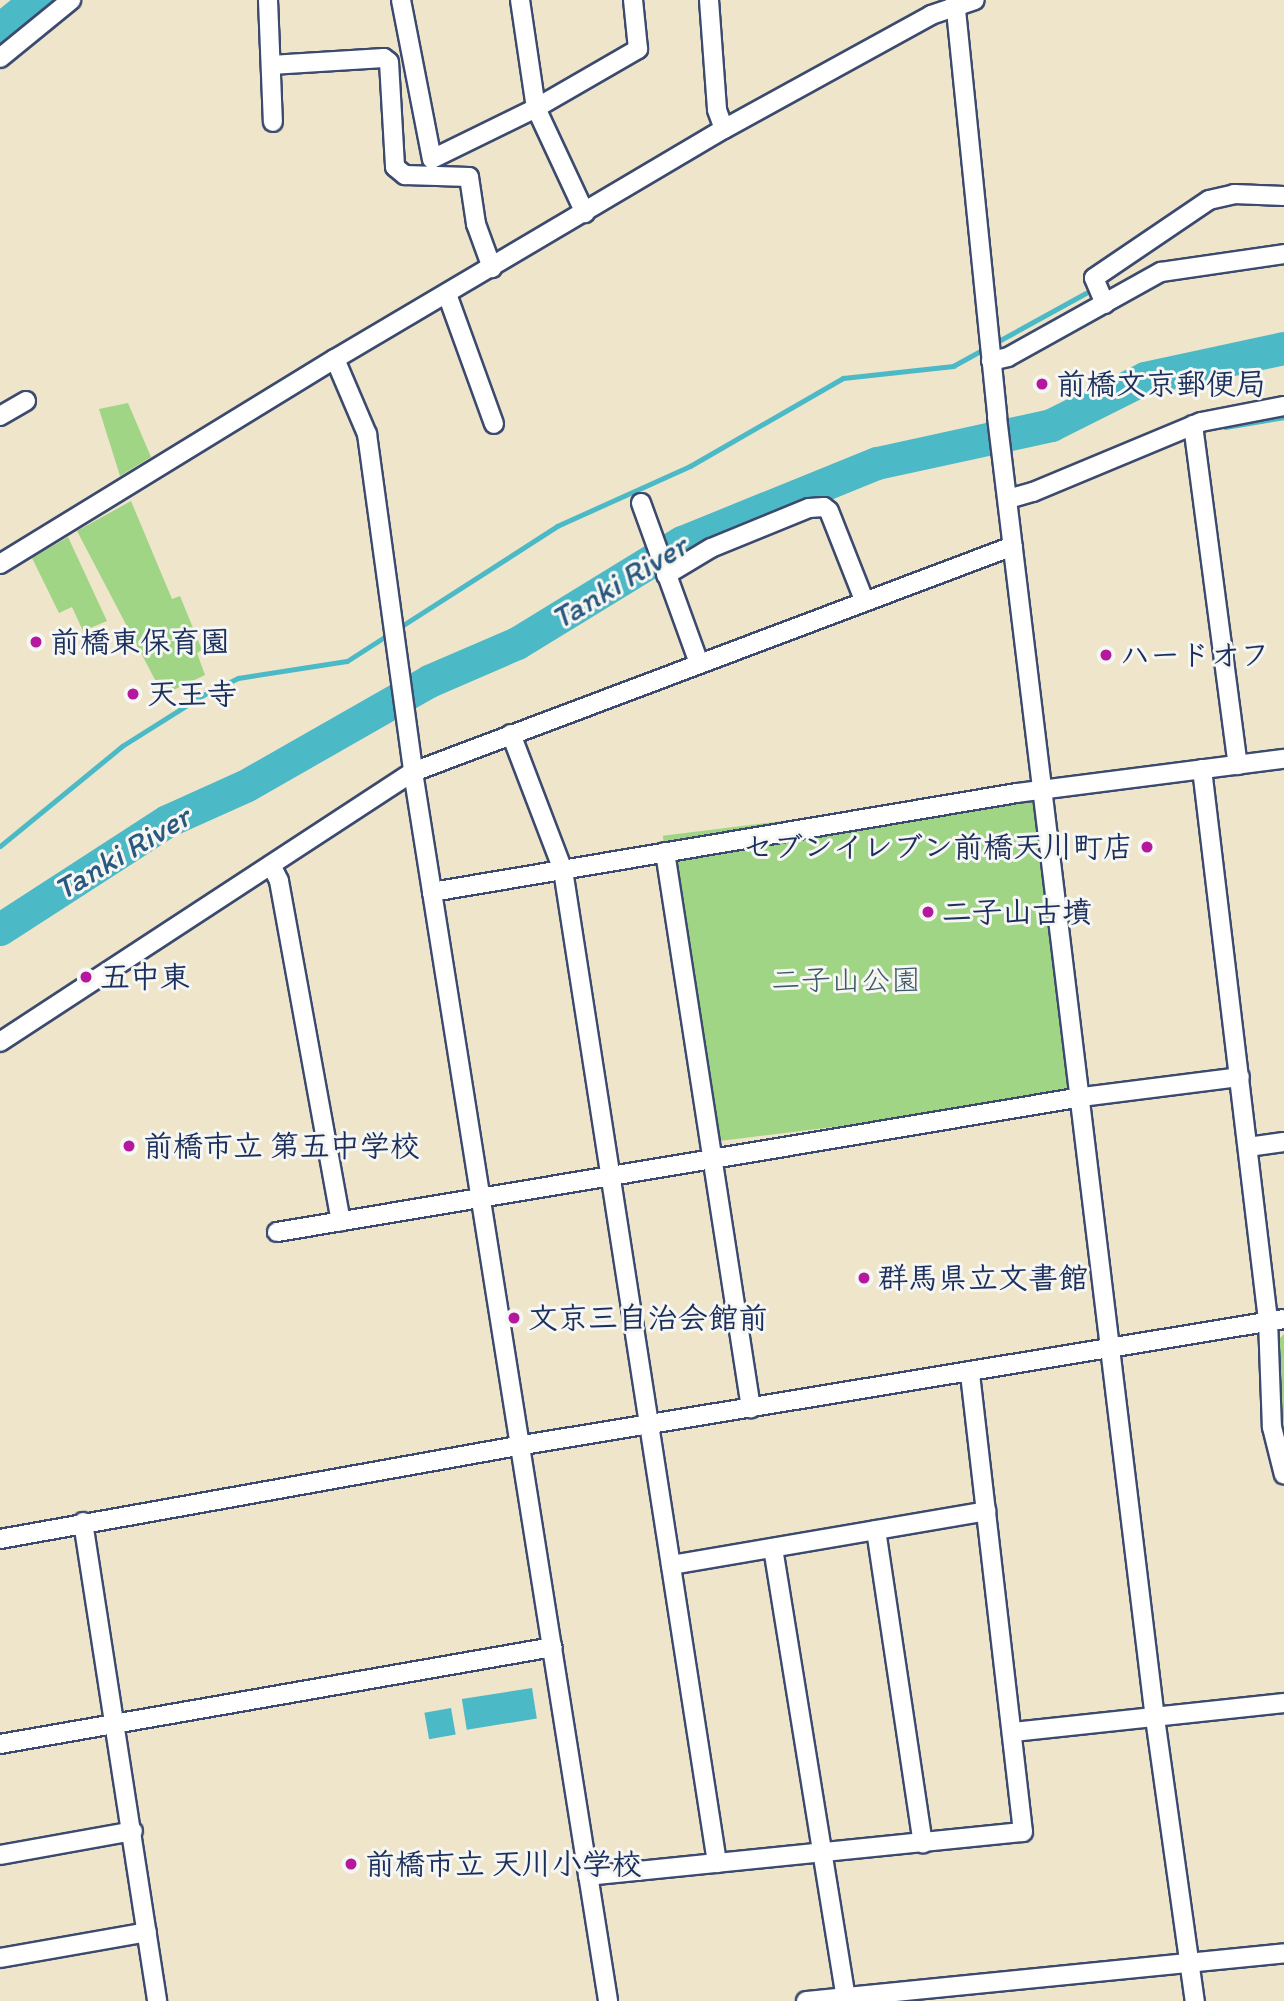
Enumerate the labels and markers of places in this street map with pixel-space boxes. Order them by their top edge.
place label: 前橋文京郵便局 [1056,366,1266,402]
marker: 前橋文京郵便局 [1034,376,1050,392]
place label: 前橋東保育園 [50,624,230,660]
marker: 前橋東保育園 [28,634,44,650]
place label: ハードオフ [1120,637,1270,673]
marker: ハードオフ [1098,647,1114,663]
place label: 天王寺 [147,676,237,712]
marker: 天王寺 [125,686,141,702]
place label: セブンイレブン前橋天川町店 [743,829,1133,865]
marker: セブンイレブン前橋天川町店 [1139,839,1155,855]
place label: 二子山古墳 [942,894,1092,930]
marker: 二子山古墳 [920,904,936,920]
place label: 五中東 [100,959,190,995]
marker: 五中東 [78,969,94,985]
place label: 前橋市立 第五中学校 [143,1128,420,1164]
marker: 前橋市立 第五中学校 [121,1138,137,1154]
place label: 群馬県立文書館 [878,1260,1088,1296]
marker: 群馬県立文書館 [856,1270,872,1286]
place label: 文京三自治会館前 [528,1300,768,1336]
marker: 文京三自治会館前 [506,1310,522,1326]
place label: 前橋市立 天川小学校 [365,1846,642,1882]
marker: 前橋市立 天川小学校 [343,1856,359,1872]

